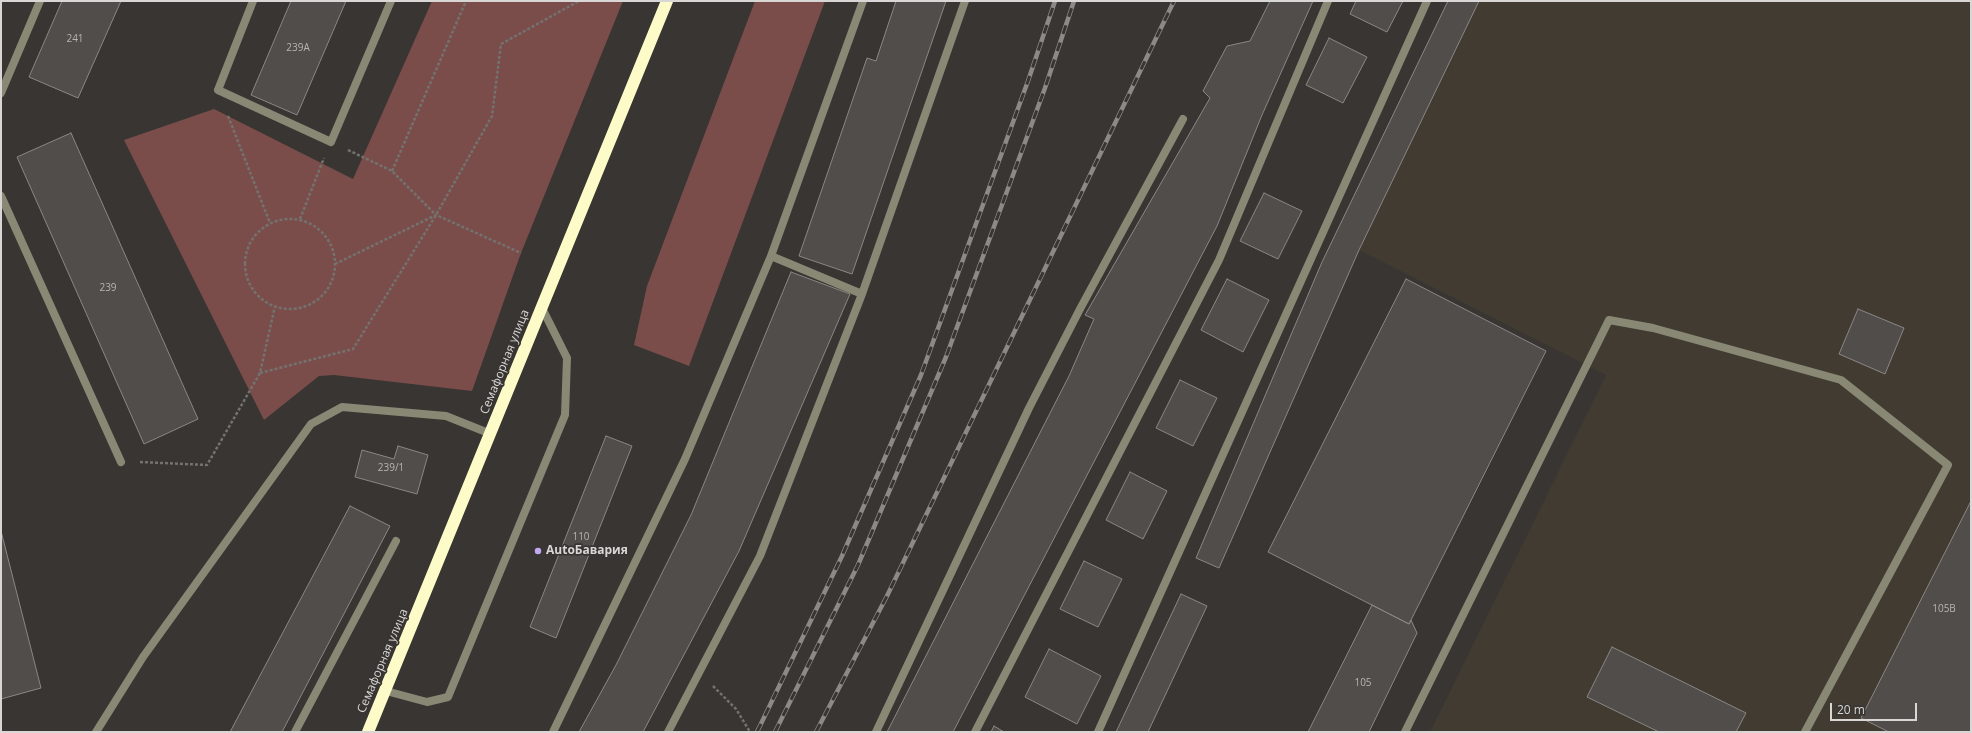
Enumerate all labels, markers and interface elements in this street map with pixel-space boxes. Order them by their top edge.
house number: 241 [66,33,84,45]
house number: 239А [286,42,310,54]
house number: 239 [99,282,117,294]
street label: Семафорная улица [477,308,533,416]
house number: 239/1 [378,462,404,474]
house number: 110 [572,531,590,543]
place label: AutoБавария [546,544,628,558]
marker: AutoБавария [533,546,543,556]
house number: 105В [1932,603,1956,615]
street label: Семафорная улица [355,607,411,715]
house number: 105 [1354,677,1372,689]
scale bar [1832,695,1919,721]
text: 20 m [1837,701,1865,718]

